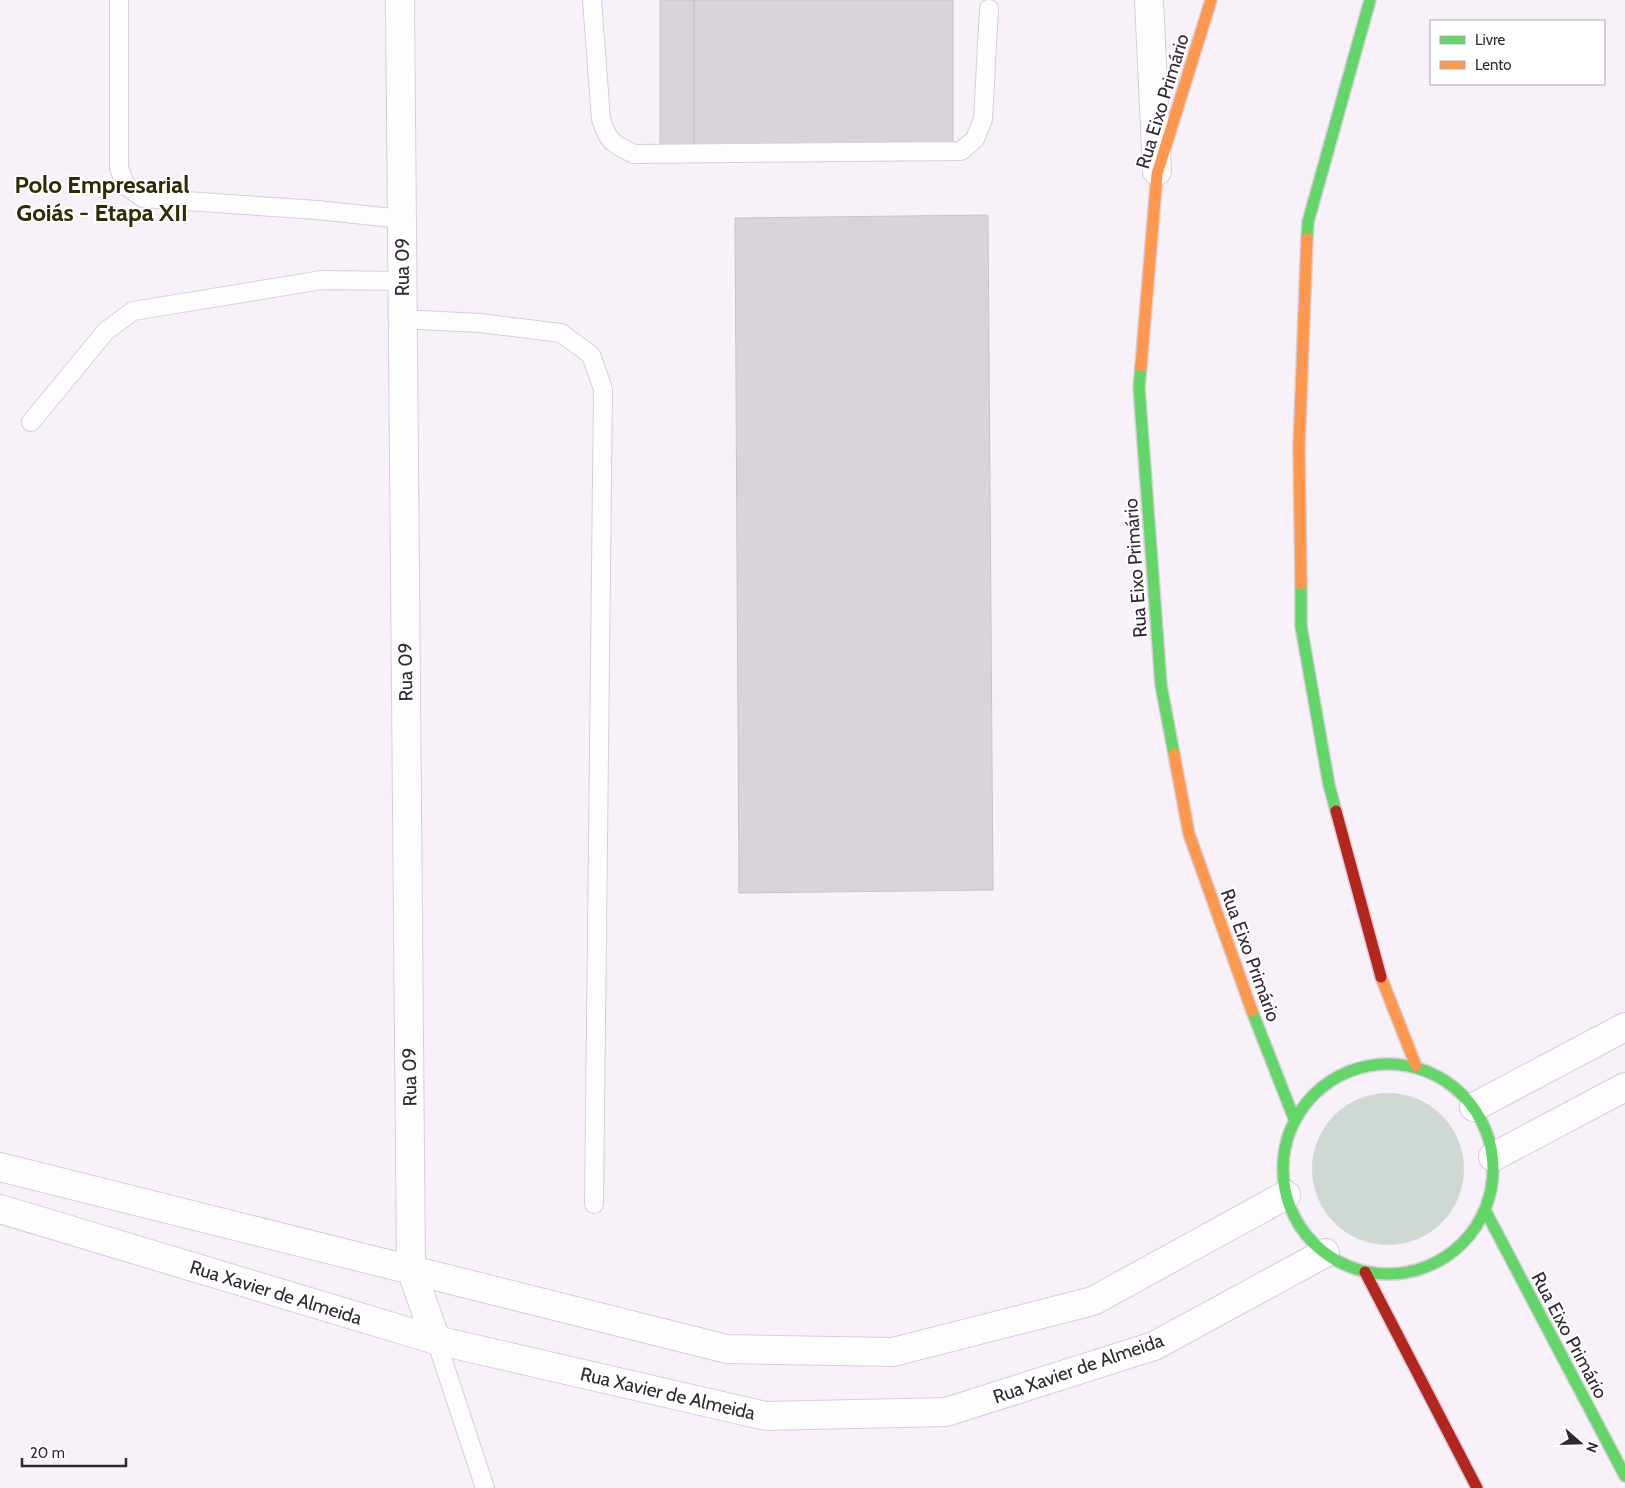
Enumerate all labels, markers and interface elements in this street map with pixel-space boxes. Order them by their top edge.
legend [1430,20,1605,85]
street label: Rua Eixo Primário [1131,31,1194,171]
text: Livre [1475,31,1506,49]
text: Lento [1475,56,1512,74]
district label: Polo Empresarial Goiás - Etapa XII [14,170,190,227]
street label: Rua 09 [391,238,414,296]
street label: Rua Eixo Primário [1119,497,1152,639]
street label: Rua 09 [393,642,418,702]
street label: Rua Eixo Primário [1216,885,1285,1025]
street label: Rua 09 [397,1047,422,1107]
street label: Rua Xavier de Almeida [187,1255,365,1330]
street label: Rua Eixo Primário [1527,1268,1613,1402]
street label: Rua Xavier de Almeida [990,1329,1166,1408]
street label: Rua Xavier de Almeida [578,1362,758,1425]
north arrow [1555,1418,1605,1468]
scale bar [22,1436,126,1468]
text: N [1582,1440,1602,1455]
text: 20 m [30,1444,65,1462]

